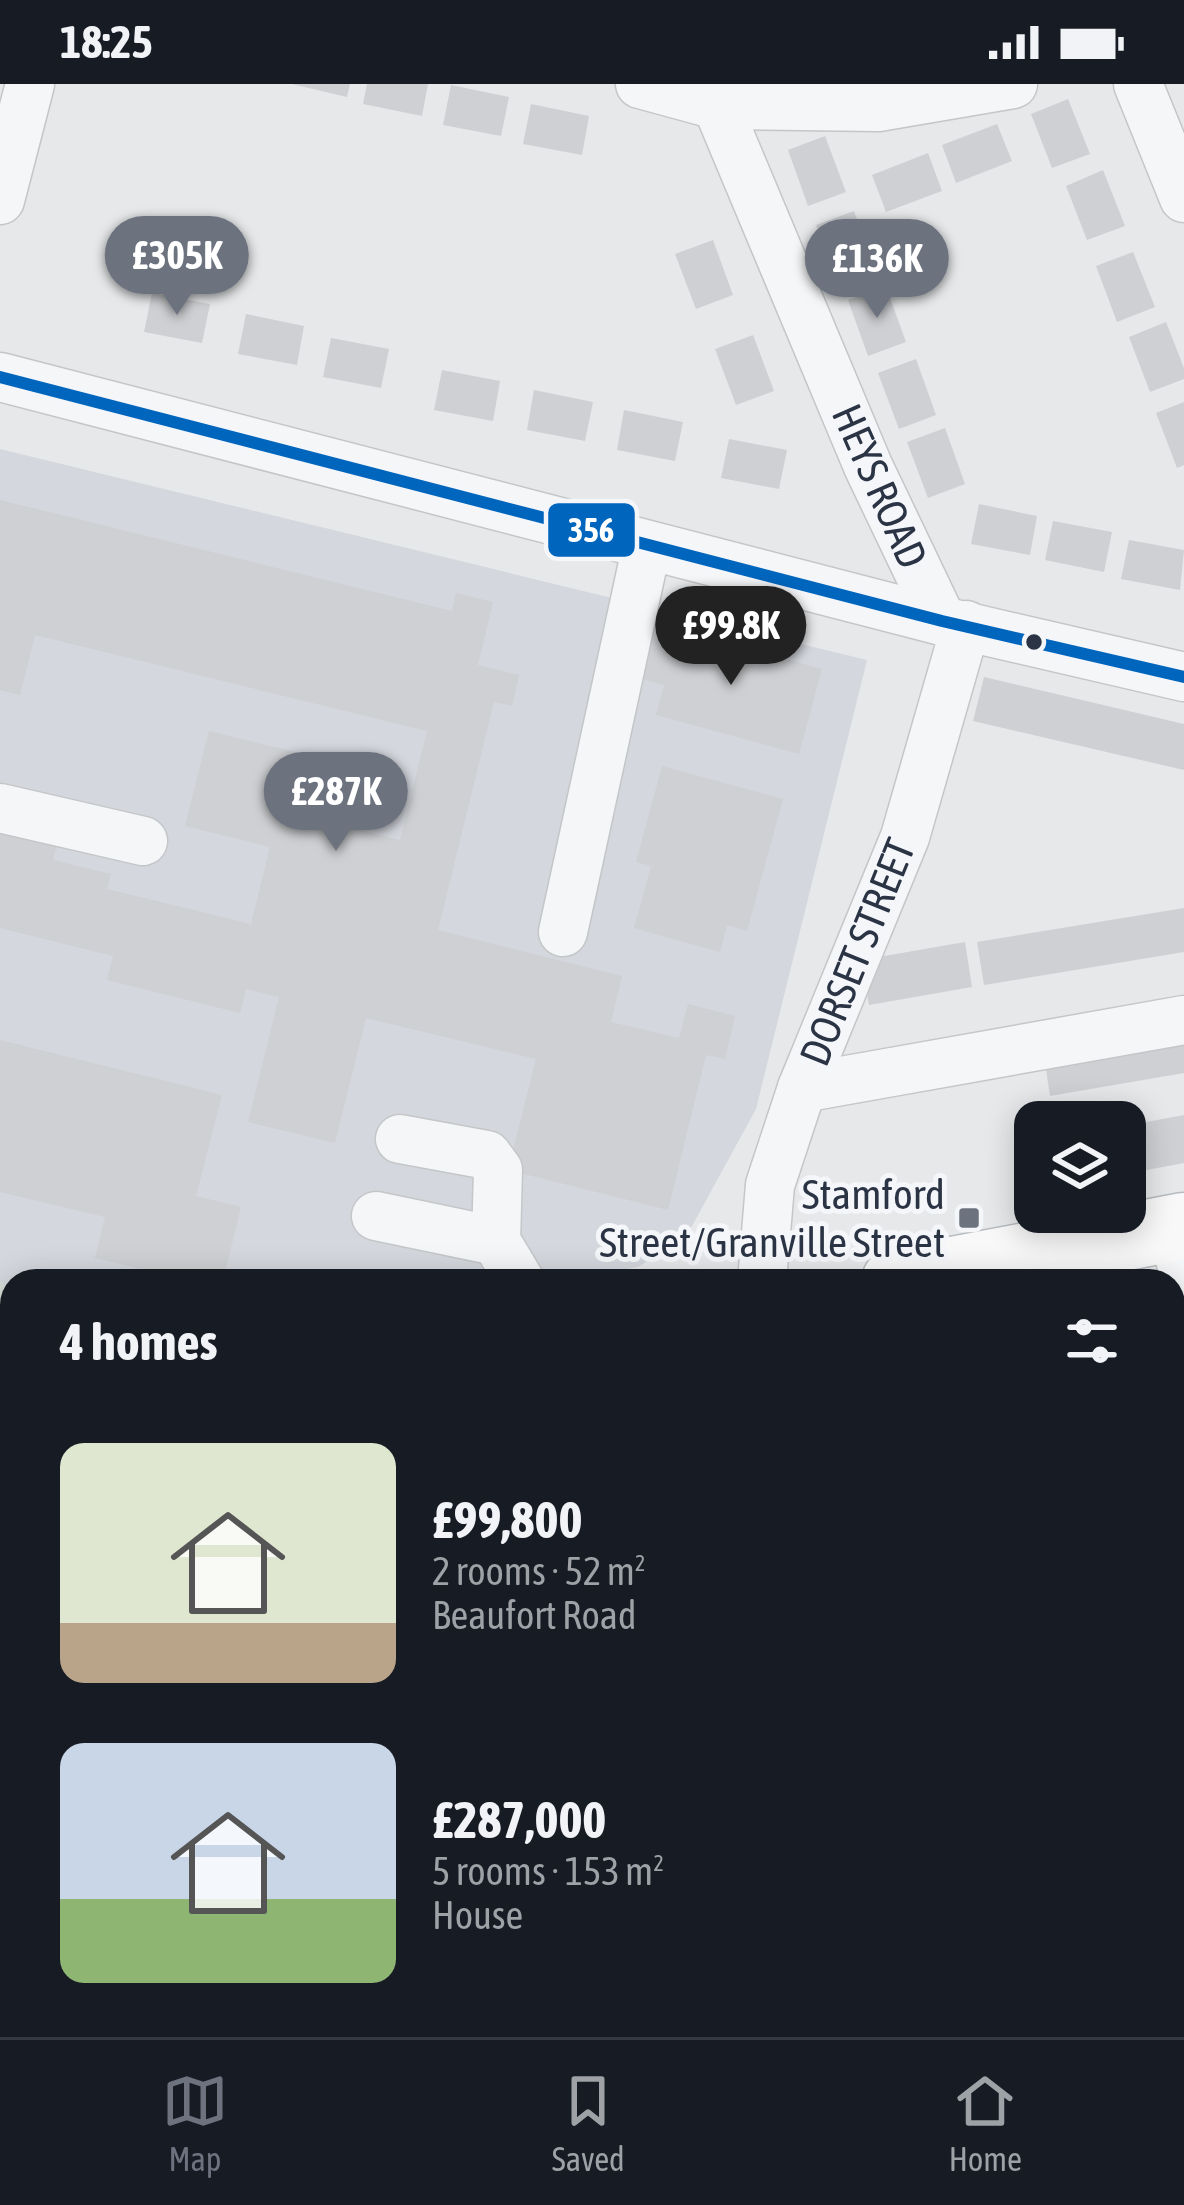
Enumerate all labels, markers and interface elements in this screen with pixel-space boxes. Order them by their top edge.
text: 18:25 [60,16,153,68]
pin: £305K [93,216,261,318]
pin: £136K [793,219,961,321]
text: £305K [132,233,222,277]
text: £136K [832,236,922,280]
street label: HEYS ROAD [823,397,937,575]
line badge: 356 [546,501,637,559]
text: 356 [568,511,614,549]
pin: £99.8K [633,586,829,688]
text: £99.8K [682,603,780,647]
unlabelled marker [1023,631,1045,653]
pin: £287K [252,752,420,854]
text: £287K [291,769,381,813]
street label: DORSET STREET [790,832,924,1072]
map controls [1014,1101,1146,1233]
button: layers [1014,1101,1146,1233]
place label: Stamford Street/Granville Street [599,1170,945,1266]
marker: Stamford Street/Granville Street [956,1205,982,1231]
icon: filters [1059,1308,1125,1374]
text: 4 homes [60,1312,218,1371]
text: £99,800 [432,1490,582,1549]
icon: home [156,1491,300,1635]
text: 2 rooms · 52 m² [432,1549,646,1593]
text: Beaufort Road [432,1593,636,1637]
text: £287,000 [432,1790,606,1849]
icon: home [156,1791,300,1935]
text: 5 rooms · 153 m² [432,1849,664,1893]
text: House [432,1893,523,1937]
tab: Map [162,2068,228,2178]
tab: Saved [552,2068,625,2178]
tab: Home [949,2068,1022,2178]

